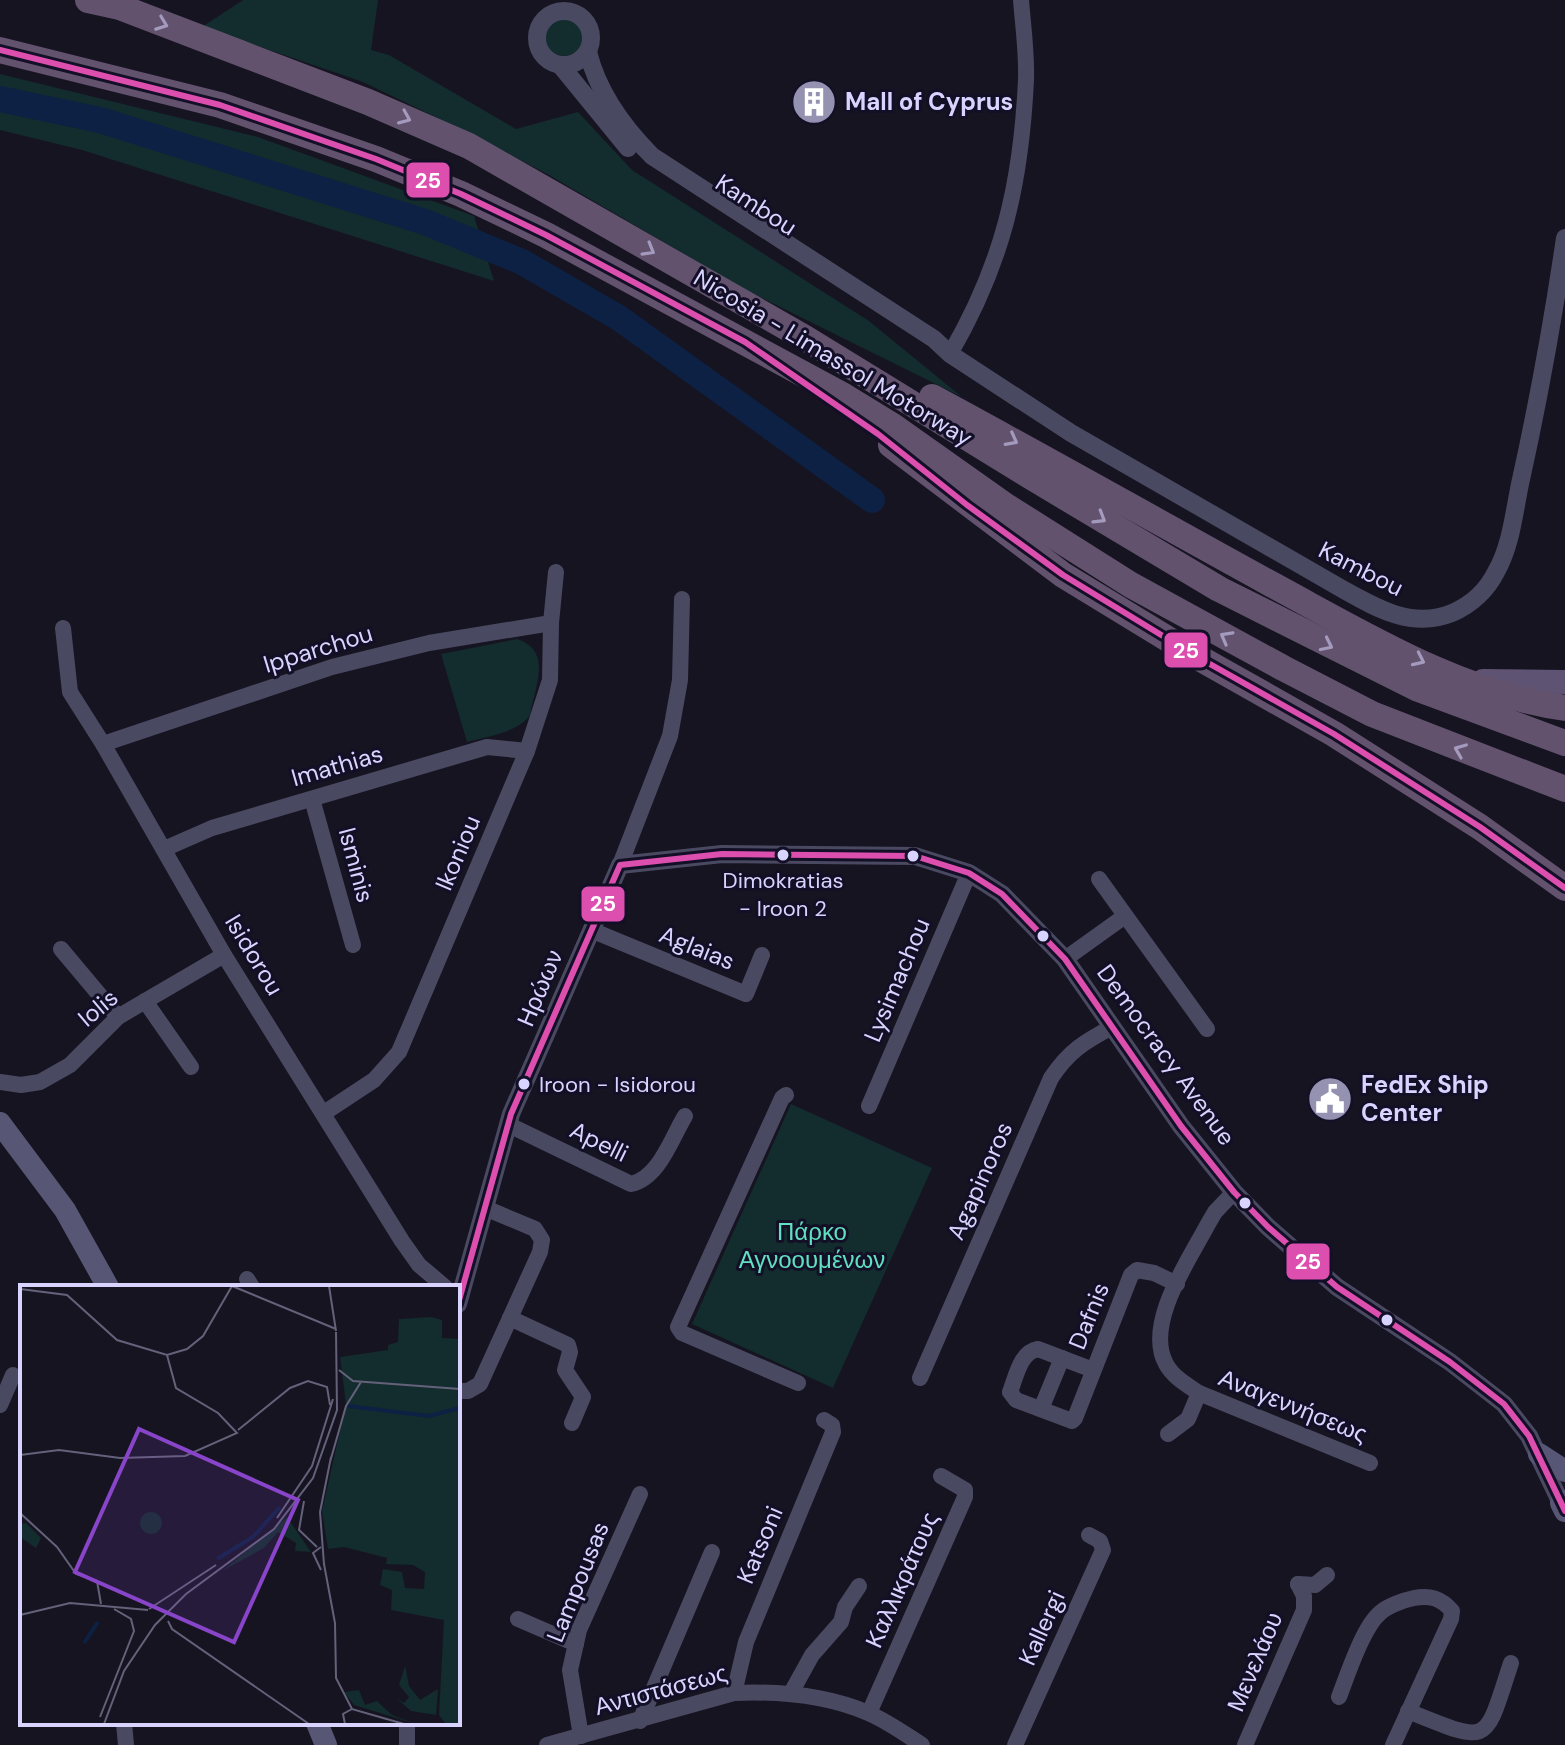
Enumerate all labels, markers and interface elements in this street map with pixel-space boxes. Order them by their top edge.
one-way arrow [155,14,169,30]
building icon: Mall of Cyprus [790,78,838,126]
place label: Mall of Cyprus [845,86,1013,117]
one-way arrow [396,108,411,124]
line badge: 25 [405,161,451,199]
text: 25 [415,166,441,195]
street label: Kambou [710,167,803,242]
one-way arrow [641,240,655,256]
street label: Nicosia - Limassol Motorway [688,262,978,453]
one-way arrow [1004,431,1018,446]
one-way arrow [1091,508,1106,524]
street label: Kambou [1314,534,1409,603]
street label: Ipparchou [259,617,376,680]
line badge: 25 [1163,631,1209,669]
one-way arrow [1220,632,1235,647]
one-way arrow [1318,635,1333,650]
text: 25 [1173,636,1199,665]
one-way arrow [1411,650,1426,666]
street label: Imathias [288,738,386,793]
one-way arrow [1454,743,1468,760]
street label: Ikoniou [428,811,487,895]
street label: Isminis [332,824,381,906]
marker: Dimokratias - Iroon 2 [775,847,791,863]
unlabelled marker [905,848,921,864]
place label: Dimokratias - Iroon 2 [723,866,843,923]
line badge: 25 [580,885,626,923]
text: 25 [590,889,616,918]
street label: Isidorou [218,909,291,1001]
street label: Lysimachou [857,913,937,1046]
street label: Aglaias [655,918,739,977]
unlabelled marker [1035,928,1051,944]
street label: Ηρώων [510,945,570,1031]
street label: Democracy Avenue [1090,958,1243,1151]
street label: Iolis [71,982,124,1033]
place label: FedEx Ship Center [1361,1069,1489,1128]
place label: Iroon - Isidorou [539,1070,696,1099]
public building icon: FedEx Ship Center [1306,1075,1354,1123]
marker: Iroon - Isidorou [516,1076,532,1092]
street label: Apelli [565,1114,633,1169]
street label: Agapinoros [940,1117,1019,1245]
unlabelled marker [1237,1195,1253,1211]
park label: Πάρκο Αγνοουμένων [739,1216,885,1275]
line badge: 25 [1285,1242,1331,1281]
text: 25 [1295,1247,1321,1276]
street label: Dafnis [1061,1278,1116,1354]
inset map [20,1285,460,1725]
unlabelled marker [1379,1312,1395,1328]
street label: Αναγεννήσεως [1214,1362,1372,1449]
street label: Katsoni [729,1501,790,1588]
street label: Καλλικράτους [858,1507,945,1653]
street label: Lampousas [539,1517,616,1647]
street label: Kallergi [1011,1586,1072,1670]
street label: Μενελάου [1220,1607,1289,1716]
street label: Αντιστάσεως [591,1657,731,1722]

